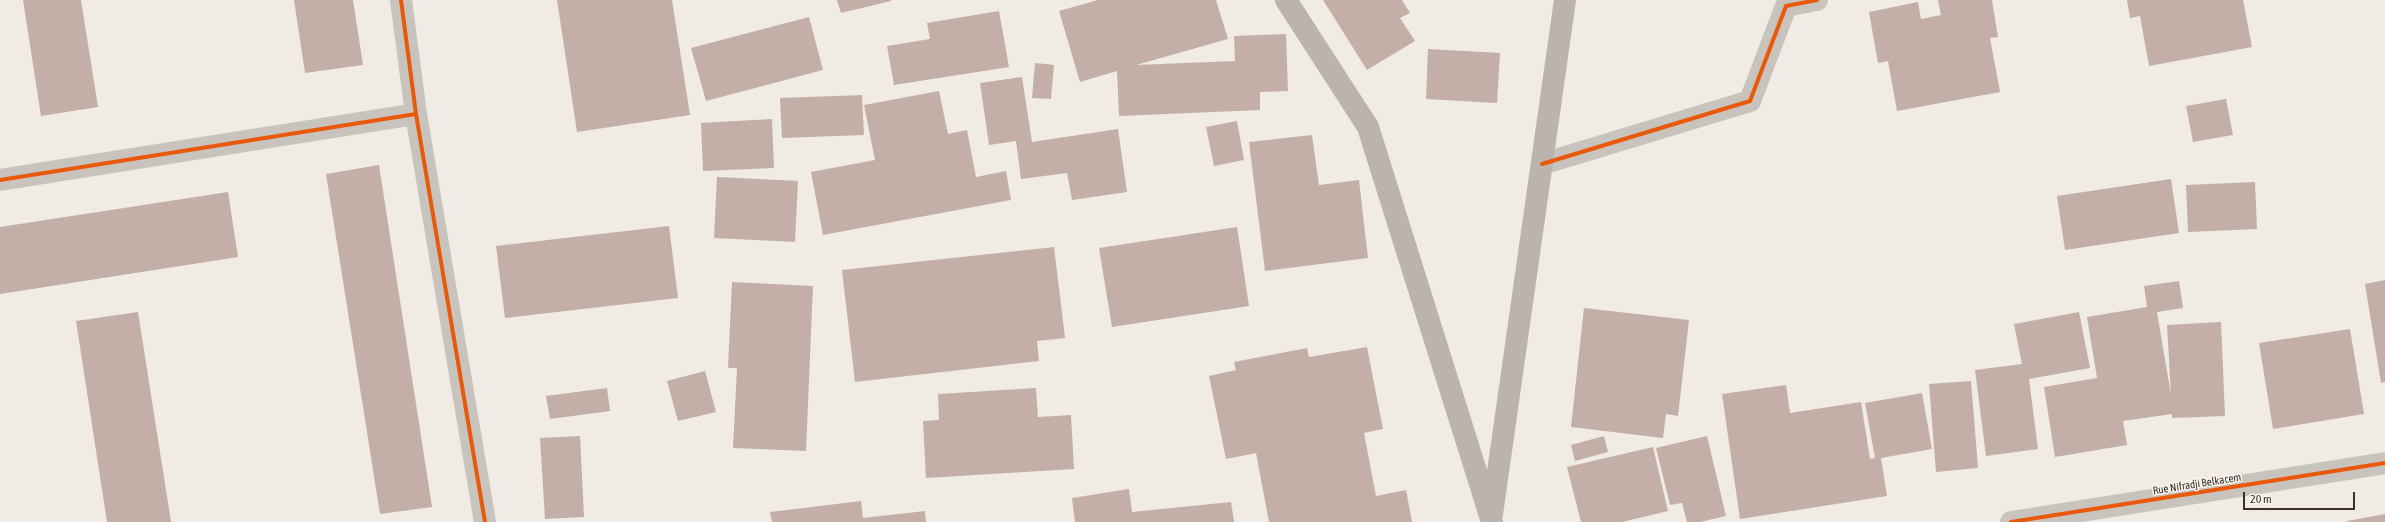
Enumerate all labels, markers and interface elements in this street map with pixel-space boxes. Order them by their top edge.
street label: Rue Nifradji Belkacem [2152,470,2242,498]
scale bar [2245,484,2357,510]
text: 20 m [2250,492,2272,506]

